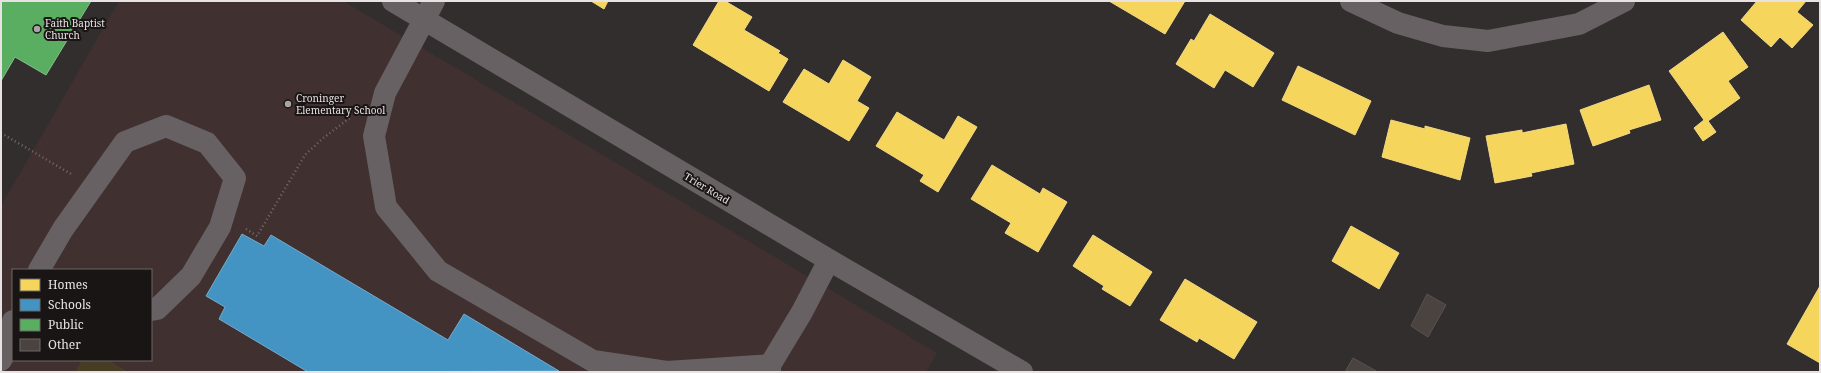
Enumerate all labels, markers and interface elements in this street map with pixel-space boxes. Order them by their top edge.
place label: Faith Baptist Church [45,16,105,42]
marker: Faith Baptist Church [32,24,42,34]
place label: Croninger Elementary School [296,91,385,117]
marker: Croninger Elementary School [283,99,293,109]
street label: Trier Road [682,169,732,207]
legend [12,269,152,361]
text: Homes [48,276,88,293]
text: Schools [48,296,91,313]
text: Public [48,316,84,333]
text: Other [48,336,81,353]

